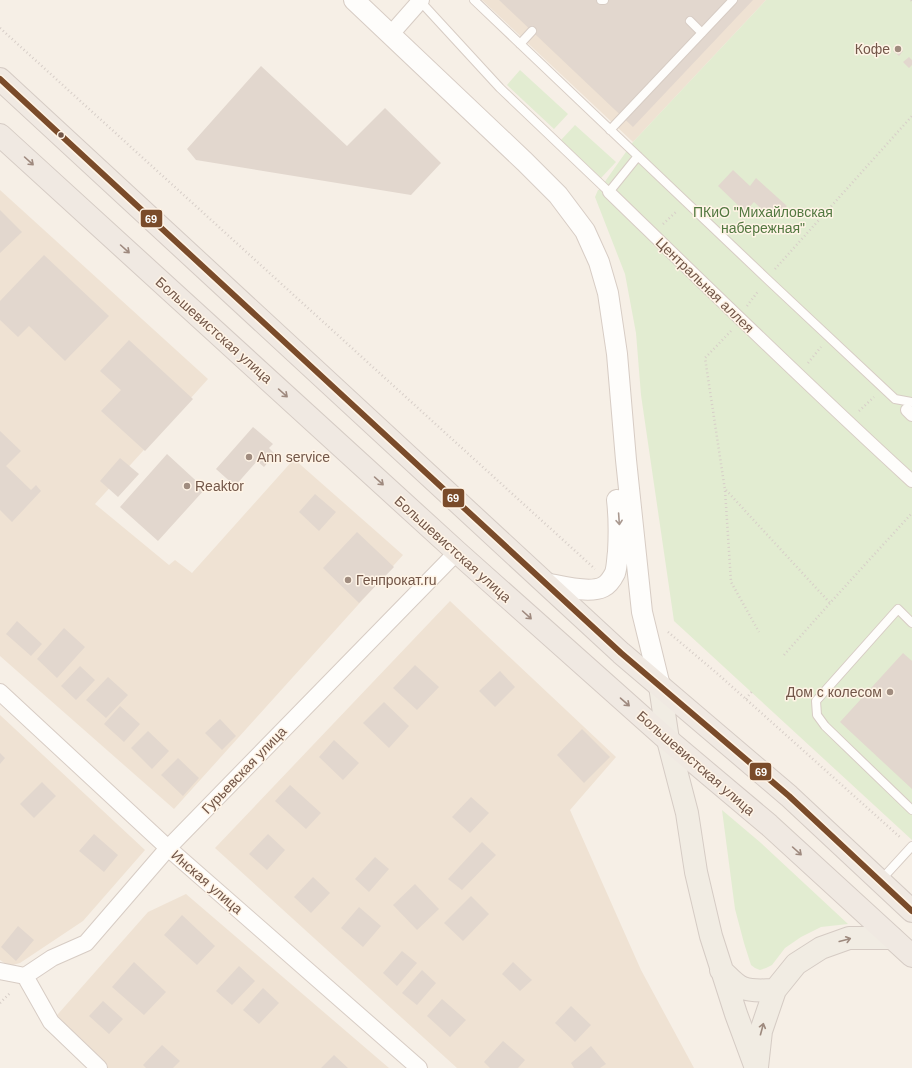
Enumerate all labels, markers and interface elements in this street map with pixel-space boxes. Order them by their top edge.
place label: Кофе [855,41,890,57]
marker: Кофе [893,44,903,54]
unlabelled marker [56,130,66,140]
one-way arrow [24,157,34,166]
park label: ПКиО "Михайловская набережная" [693,204,833,236]
line badge: 69 [140,209,163,228]
text: 69 [145,213,157,225]
street label: Центральная аллея [653,234,757,336]
one-way arrow [120,244,130,254]
street label: Большевистская улица [153,274,276,387]
one-way arrow [278,389,288,398]
place label: Ann service [257,449,330,465]
marker: Ann service [244,452,254,462]
one-way arrow [374,476,384,486]
place label: Reaktor [195,478,244,494]
marker: Reaktor [182,481,192,491]
line badge: 69 [442,488,465,508]
text: 69 [447,492,459,504]
street label: Большевистская улица [392,493,515,606]
one-way arrow [615,512,622,525]
place label: Генпрокат.ru [356,572,436,588]
marker: Генпрокат.ru [343,575,353,585]
one-way arrow [522,611,533,620]
place label: Дом с колесом [786,684,882,700]
marker: Дом с колесом [885,687,895,697]
one-way arrow [619,697,630,706]
street label: Большевистская улица [634,707,758,819]
street label: Гурьевская улица [198,723,290,817]
line badge: 69 [749,762,772,781]
text: 69 [755,766,767,778]
street label: Инская улица [168,847,246,917]
one-way arrow [792,847,803,856]
one-way arrow [838,936,851,943]
one-way arrow [759,1023,766,1036]

